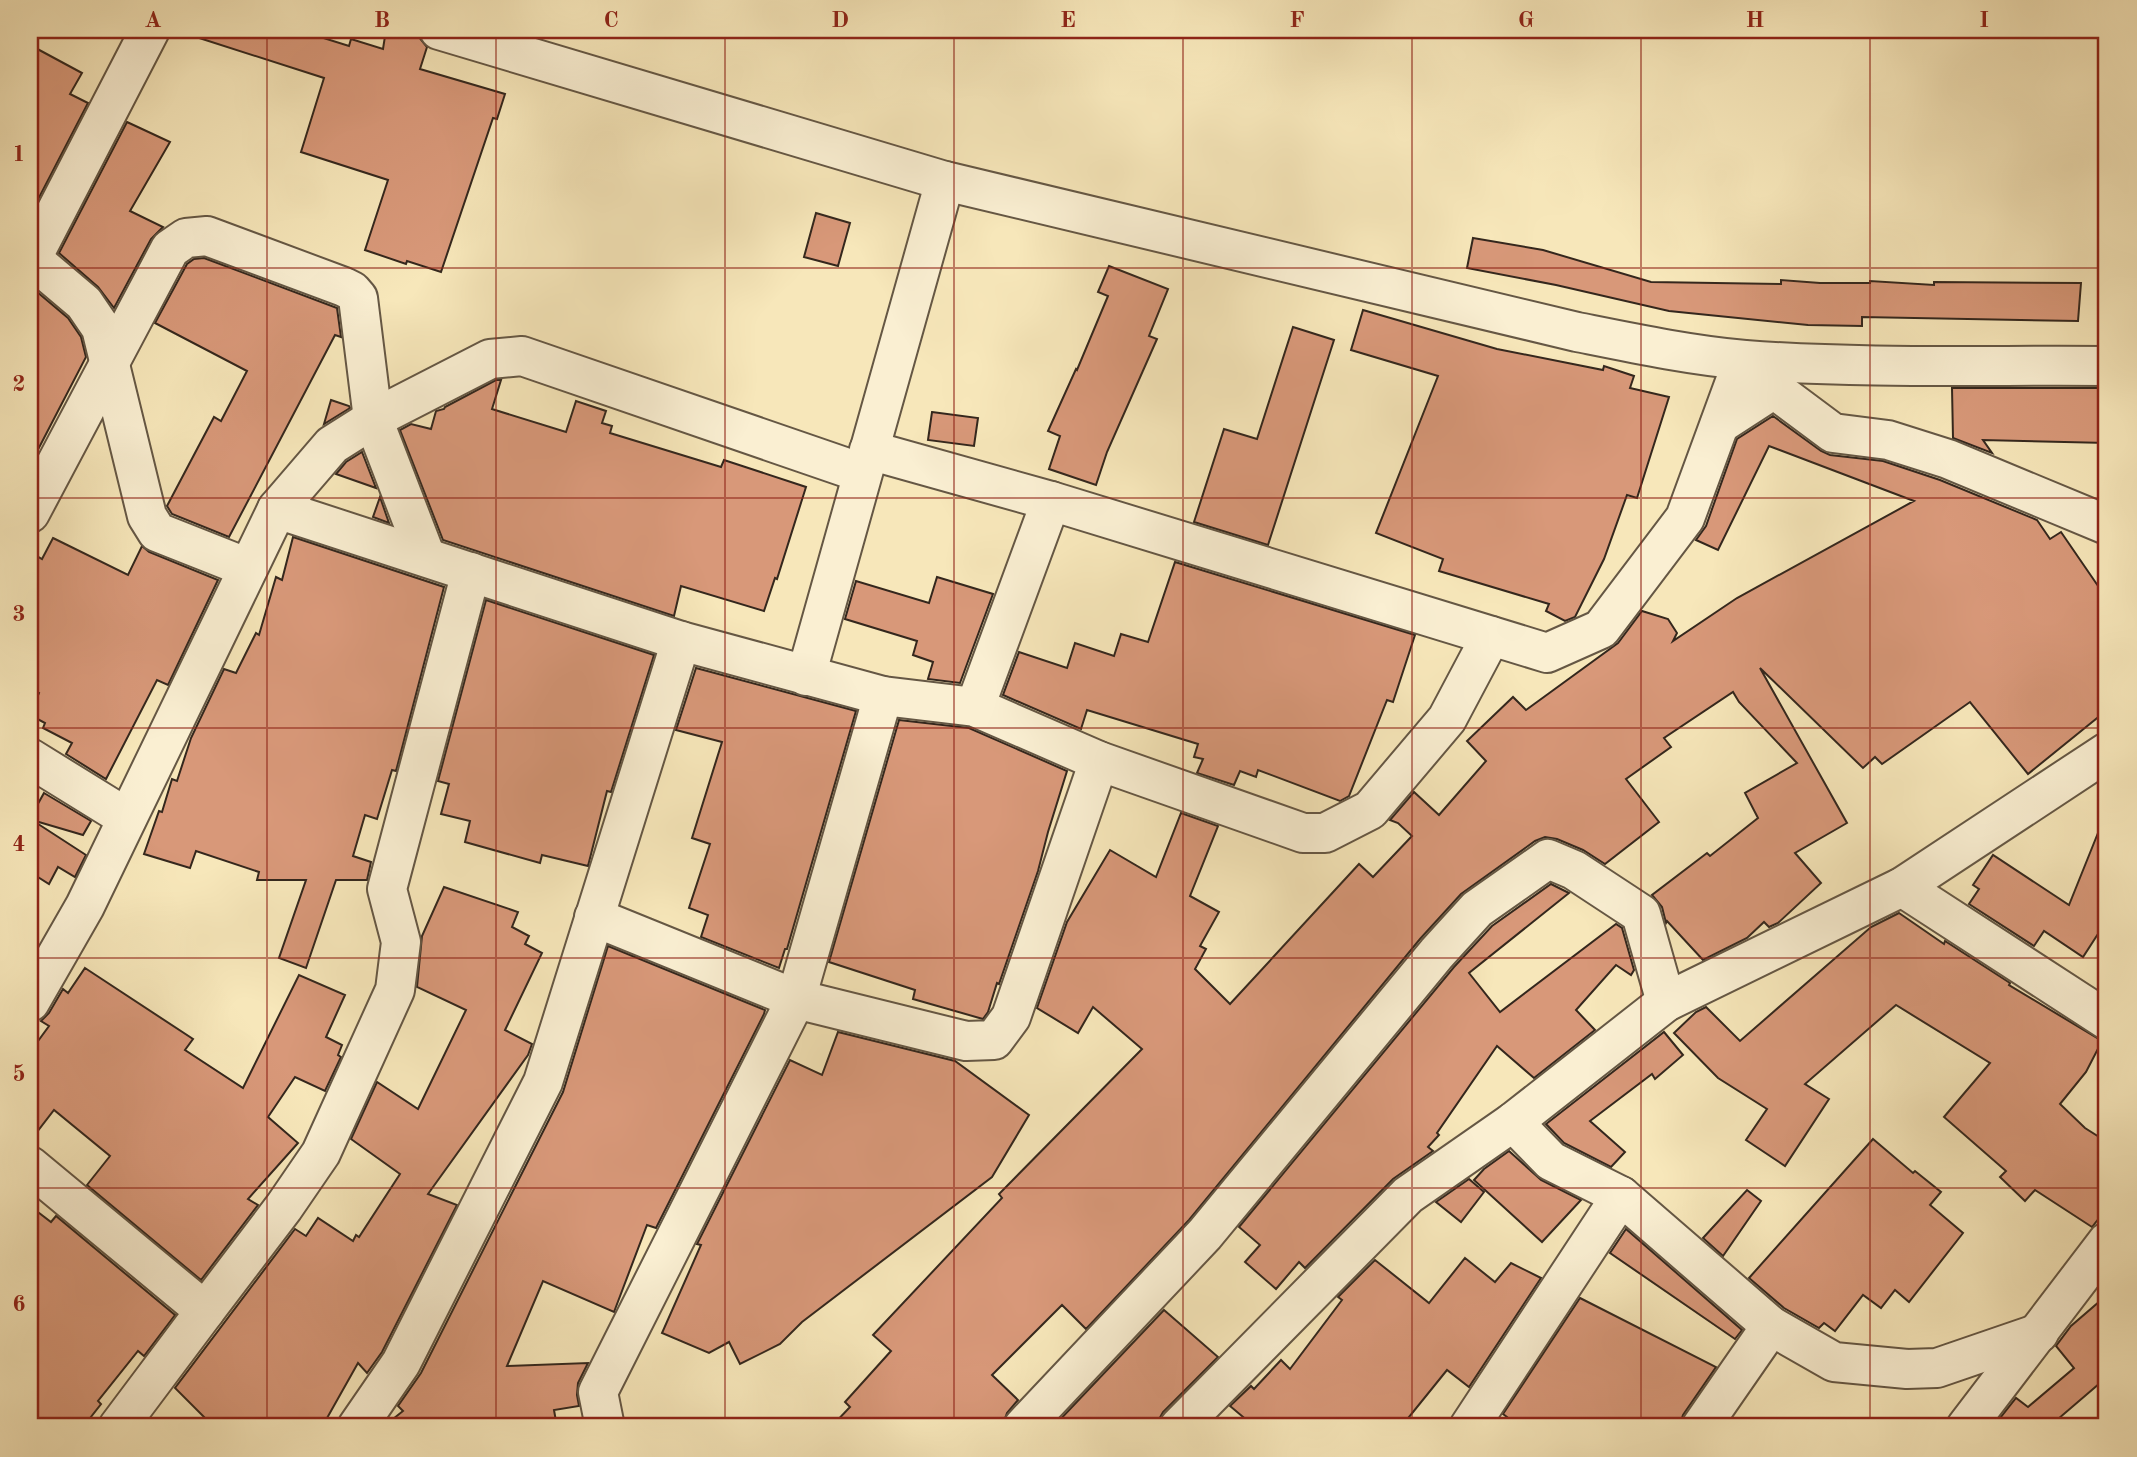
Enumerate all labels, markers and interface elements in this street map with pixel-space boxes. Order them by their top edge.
text: A [144,9,162,32]
text: B [374,9,390,32]
text: C [603,9,619,32]
text: D [831,9,849,32]
text: E [1060,9,1076,32]
text: F [1289,9,1305,32]
text: G [1518,9,1534,32]
text: H [1746,9,1764,32]
text: I [1979,9,1989,32]
text: 1 [12,143,26,166]
text: 2 [12,373,26,396]
text: 3 [12,603,26,626]
text: 4 [12,833,26,856]
text: 5 [12,1063,26,1086]
text: 6 [12,1293,26,1316]

